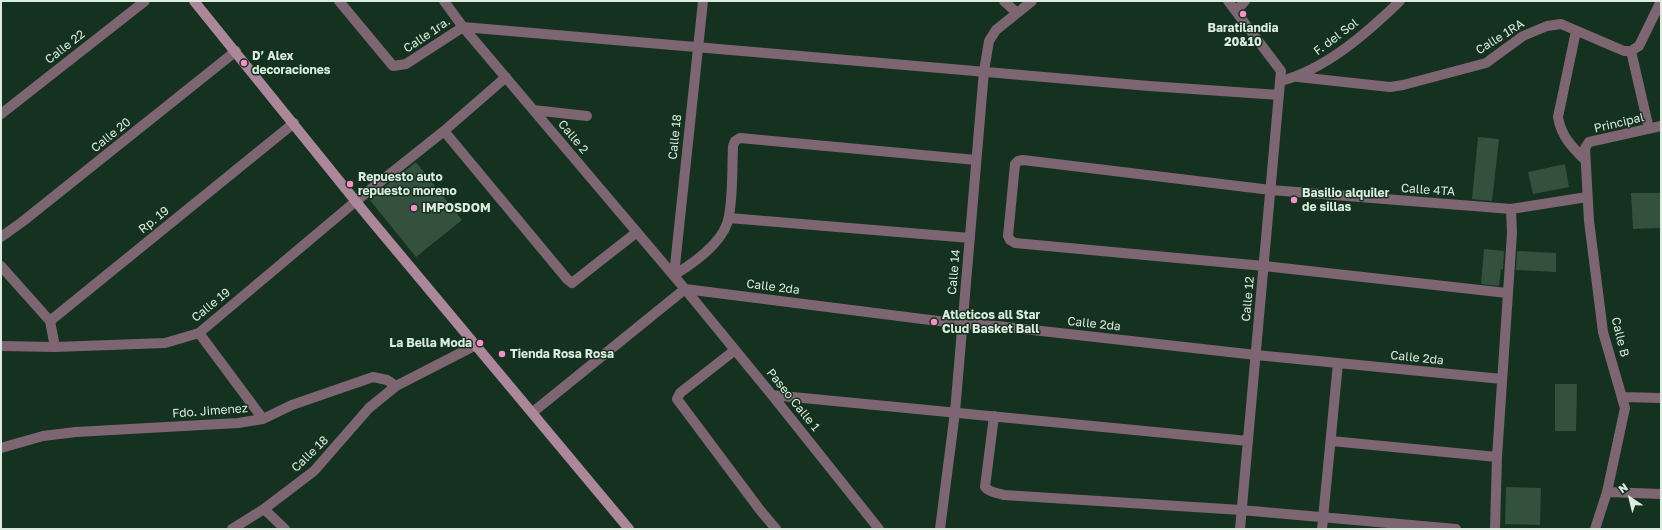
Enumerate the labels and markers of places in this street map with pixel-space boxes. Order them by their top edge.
marker: Baratilandia 20&10 [1238,9,1248,19]
place label: Baratilandia 20&10 [1208,21,1278,49]
place label: D’ Alex decoraciones [252,49,330,77]
marker: D’ Alex decoraciones [239,58,249,68]
place label: Repuesto auto repuesto moreno [358,170,457,198]
marker: Repuesto auto repuesto moreno [345,179,355,189]
place label: Basilio alquiler de sillas [1302,186,1389,214]
marker: Basilio alquiler de sillas [1289,195,1299,205]
place label: IMPOSDOM [422,201,491,215]
marker: IMPOSDOM [409,203,419,213]
place label: Atleticos all Star Clud Basket Ball [942,308,1040,336]
marker: Atleticos all Star Clud Basket Ball [929,317,939,327]
place label: La Bella Moda [389,336,472,350]
marker: La Bella Moda [475,338,485,348]
place label: Tienda Rosa Rosa [510,347,614,361]
marker: Tienda Rosa Rosa [497,349,507,359]

